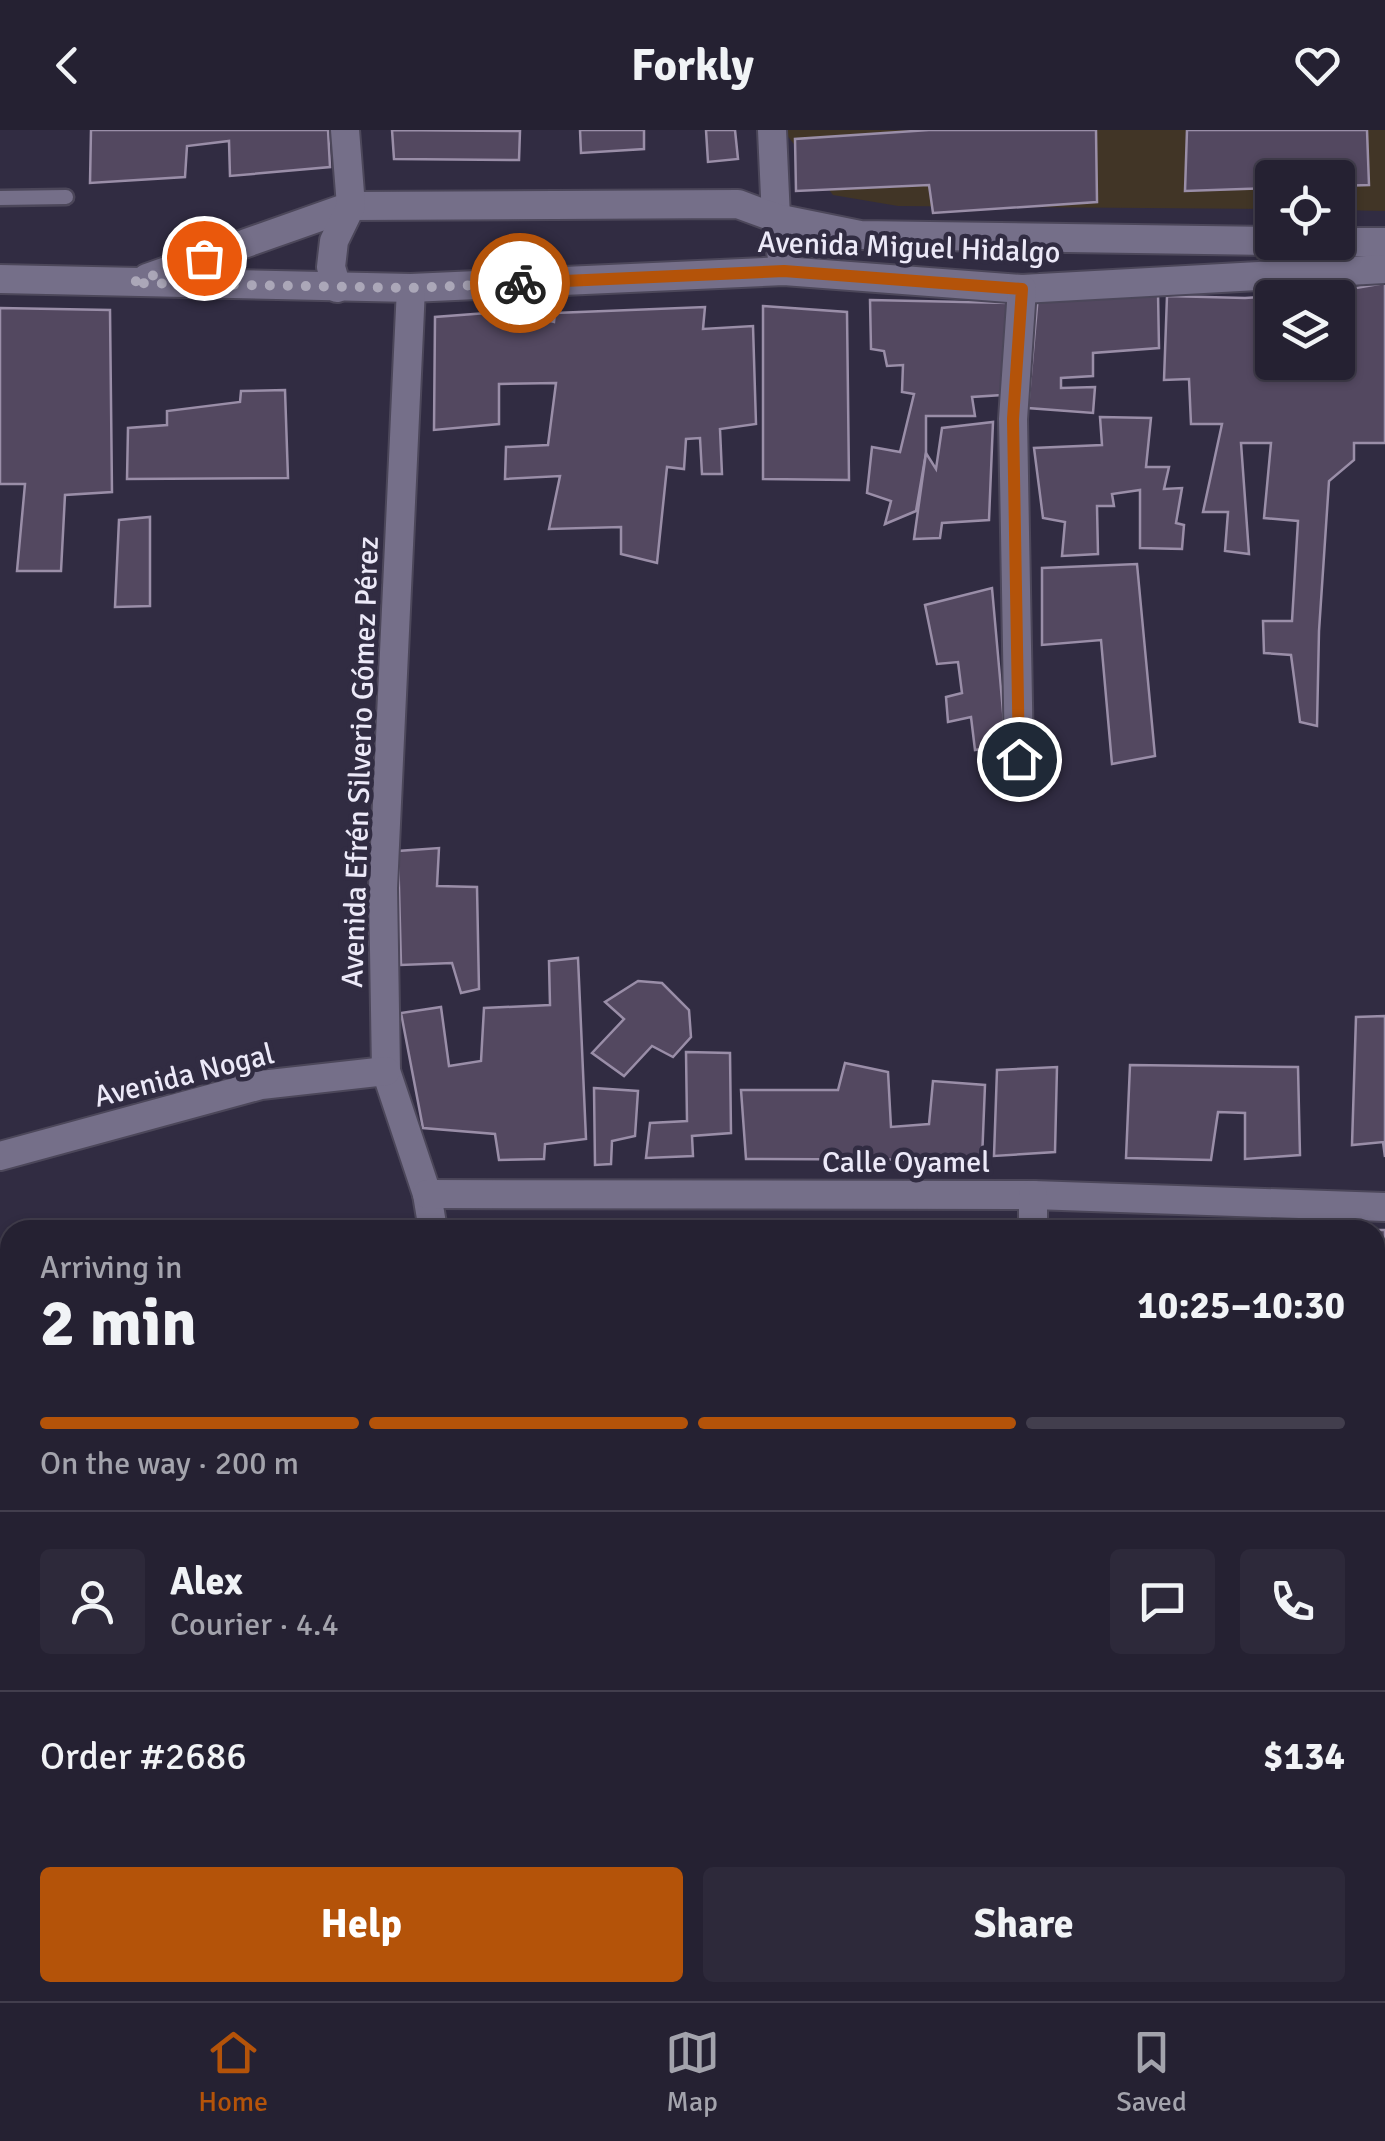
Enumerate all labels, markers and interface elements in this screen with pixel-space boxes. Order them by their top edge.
icon: back [40,38,95,93]
text: Forkly [631,38,754,93]
icon: heart [1290,38,1345,93]
map controls [1255,160,1355,380]
button: locate [1255,160,1355,260]
pin [162,216,247,301]
street label: Avenida Miguel Hidalgo [757,224,1061,271]
icon: bag [177,231,232,286]
courier [470,233,570,333]
icon: bike [493,256,548,311]
button: layers [1255,280,1355,380]
street label: Avenida Efrén Silverio Gómez Pérez [334,536,387,988]
pin [977,717,1062,802]
icon: home [992,732,1047,787]
street label: Avenida Nogal [90,1035,278,1116]
street label: Calle Oyamel [822,1144,990,1181]
text: Arriving in [40,1248,182,1287]
text: 10:25–10:30 [1137,1282,1345,1329]
text: 2 min [40,1284,197,1364]
text: On the way · 200 m [40,1444,299,1483]
button: person [40,1549,145,1654]
button: chat [1110,1549,1215,1654]
button: phone [1240,1549,1345,1654]
text: Alex [170,1558,243,1605]
text: Courier · 4.4 [170,1605,339,1644]
text: Order #2686 [40,1733,247,1780]
text: $134 [1263,1733,1345,1780]
button: Help [40,1867,683,1982]
button: Share [703,1867,1345,1982]
tab: Home [198,2025,268,2119]
tab: Map [665,2025,720,2119]
tab: Saved [1116,2025,1187,2119]

